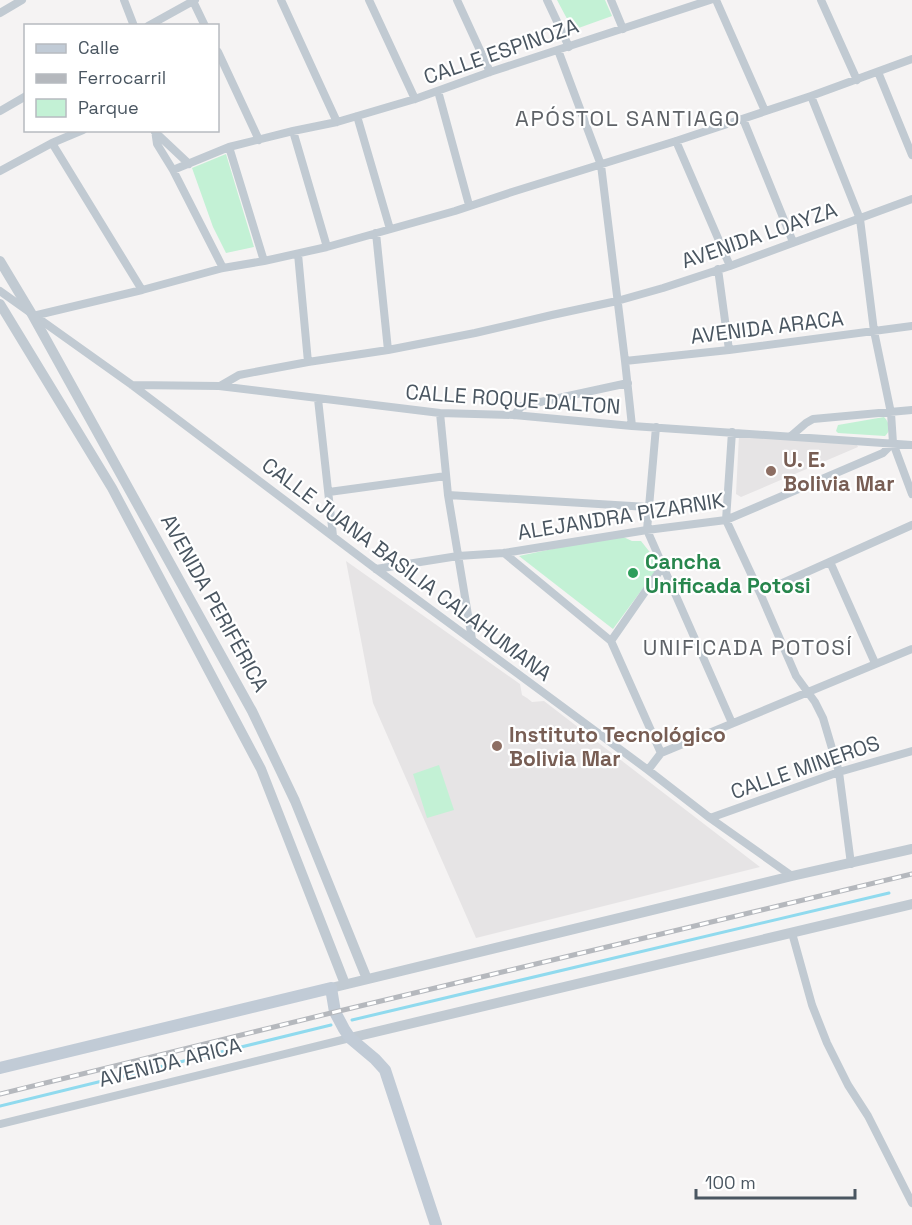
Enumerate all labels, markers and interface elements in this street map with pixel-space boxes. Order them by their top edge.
street label: CALLE ESPINOZA [420,12,582,90]
legend [24,24,219,132]
text: Calle [78,36,119,59]
text: Ferrocarril [78,66,166,89]
text: Parque [78,96,139,119]
district label: APÓSTOL SANTIAGO [515,104,741,132]
street label: AVENIDA LOAYZA [678,196,840,274]
street label: AVENIDA ARACA [689,304,845,350]
street label: CALLE ROQUE DALTON [405,378,621,420]
place label: U. E. Bolivia Mar [783,446,895,497]
street label: CALLE JUANA BASILIA CALAHUMANA [257,451,557,687]
marker: U. E. Bolivia Mar [764,464,778,478]
street label: ALEJANDRA PIZARNIK [516,486,727,546]
street label: AVENIDA PERIFÉRICA [155,509,275,697]
place label: Cancha Unificada Potosi [645,548,810,599]
marker: Cancha Unificada Potosi [626,566,640,580]
district label: UNIFICADA POTOSÍ [643,633,853,661]
place label: Instituto Tecnológico Bolivia Mar [509,721,726,772]
street label: CALLE MINEROS [727,729,883,805]
marker: Instituto Tecnológico Bolivia Mar [490,739,504,753]
street label: AVENIDA ARICA [96,1031,244,1093]
scale bar [696,1162,855,1200]
text: 100 m [705,1171,756,1194]

